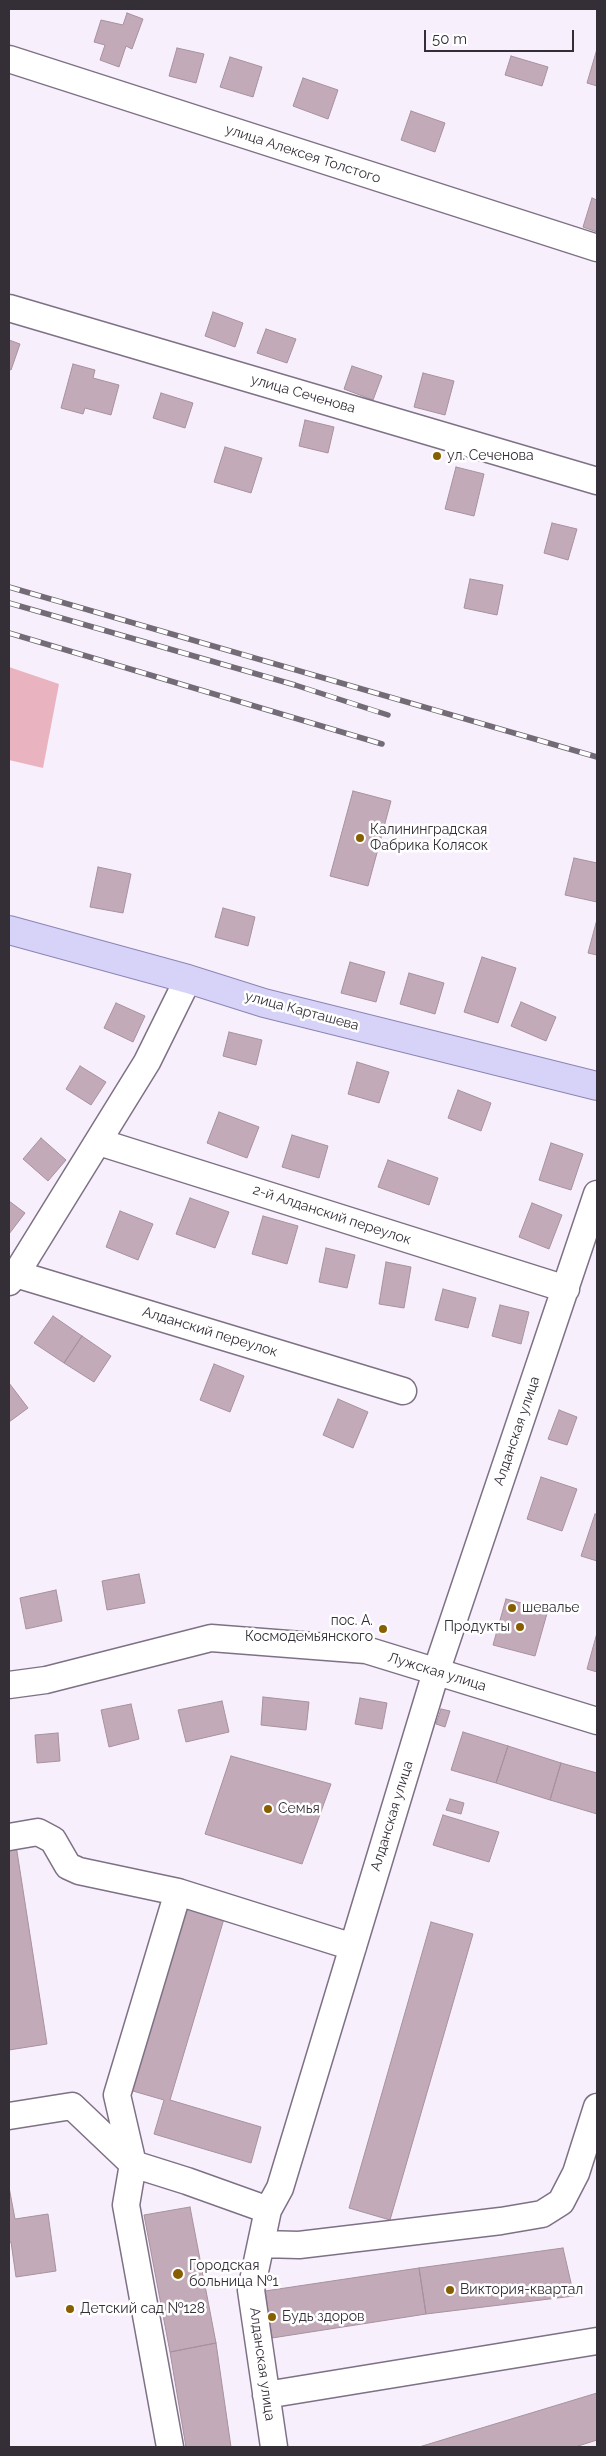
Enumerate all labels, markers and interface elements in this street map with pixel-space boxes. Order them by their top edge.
scale bar [426,20,576,52]
text: 50 m [432,30,467,48]
street label: улица Алексея Толстого [223,121,383,187]
street label: улица Сеченова [249,371,357,417]
place label: ул. Сеченова [447,448,534,464]
marker: ул. Сеченова [431,450,443,462]
place label: Калининградская Фабрика Колясок [370,822,488,854]
marker: Калининградская Фабрика Колясок [354,832,366,844]
street label: улица Карташева [243,988,361,1034]
street label: 2-й Алданский переулок [251,1181,413,1249]
street label: Алданский переулок [140,1303,280,1361]
street label: Алданская улица [490,1374,544,1488]
place label: шевалье [522,1600,580,1616]
marker: шевалье [506,1602,518,1614]
place label: пос. А. Космодемьянского [245,1613,373,1645]
place label: Продукты [444,1619,510,1635]
marker: Продукты [514,1621,526,1633]
marker: пос. А. Космодемьянского [377,1623,389,1635]
street label: Лужская улица [386,1649,488,1695]
street label: Алданская улица [367,1759,417,1873]
place label: Семья [278,1801,320,1817]
marker: Семья [262,1803,274,1815]
place label: Городская больница №1 [189,2258,278,2290]
marker: Городская больница №1 [171,2267,185,2281]
place label: Виктория-квартал [460,2282,583,2298]
marker: Виктория-квартал [444,2284,456,2296]
place label: Детский сад №128 [80,2301,205,2317]
marker: Детский сад №128 [64,2303,76,2315]
street label: Алданская улица [246,2306,278,2422]
place label: Будь здоров [282,2309,365,2325]
marker: Будь здоров [266,2311,278,2323]

